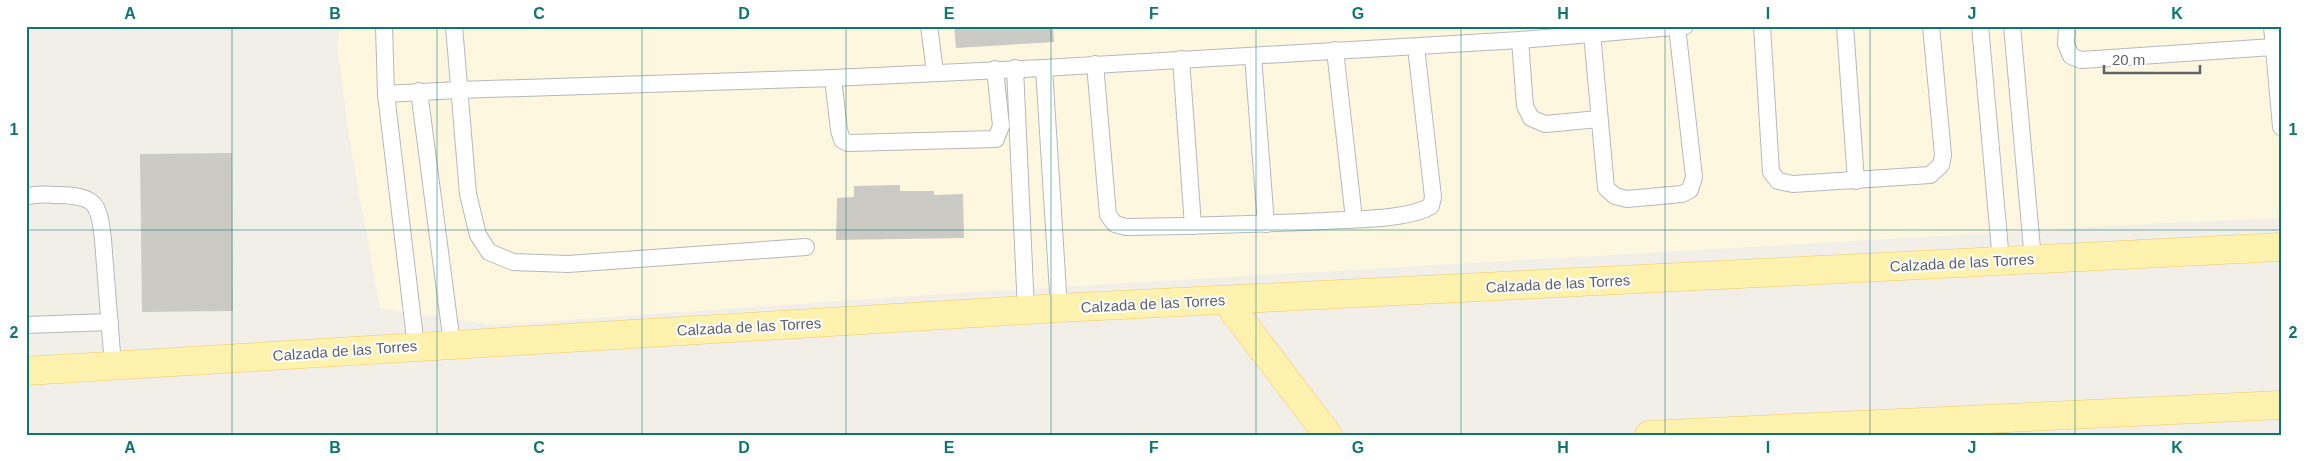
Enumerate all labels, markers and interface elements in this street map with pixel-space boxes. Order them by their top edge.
text: A [124,5,136,22]
text: B [329,5,341,22]
text: C [533,5,545,22]
text: D [738,5,750,22]
text: E [944,5,955,22]
text: F [1149,5,1159,22]
text: G [1352,5,1364,22]
text: H [1557,5,1569,22]
text: I [1766,5,1770,22]
text: J [1968,5,1976,22]
text: K [2171,5,2183,22]
scale bar [2104,42,2201,74]
text: 20 m [2112,51,2145,68]
text: 1 [10,121,19,138]
text: 1 [2289,121,2298,138]
street label: Calzada de las Torres [1889,250,2035,275]
street label: Calzada de las Torres [1485,271,1631,296]
street label: Calzada de las Torres [1080,291,1226,316]
street label: Calzada de las Torres [676,314,822,339]
text: 2 [10,324,19,341]
text: 2 [2289,324,2298,341]
street label: Calzada de las Torres [272,337,418,364]
text: A [124,439,136,456]
text: B [329,439,341,456]
text: C [533,439,545,456]
text: D [738,439,750,456]
text: E [944,439,955,456]
text: F [1149,439,1159,456]
text: G [1352,439,1364,456]
text: H [1557,439,1569,456]
text: I [1766,439,1770,456]
text: J [1968,439,1976,456]
text: K [2171,439,2183,456]

